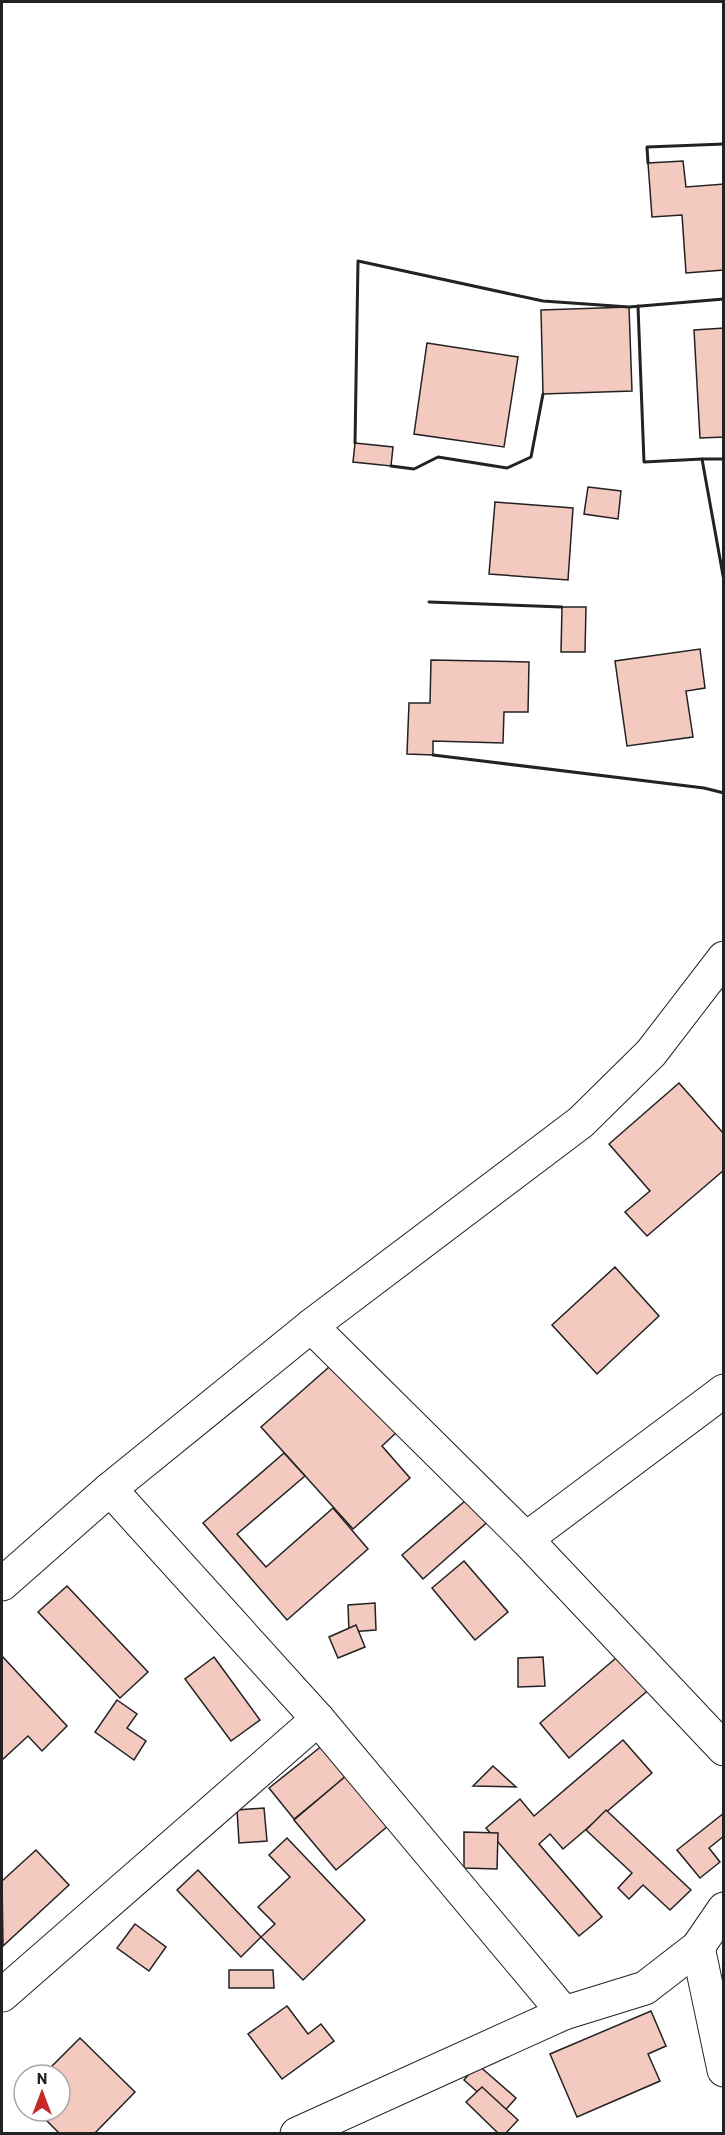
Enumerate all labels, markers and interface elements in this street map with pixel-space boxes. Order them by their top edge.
north arrow [12,2063,72,2123]
text: N [37,2068,47,2087]

